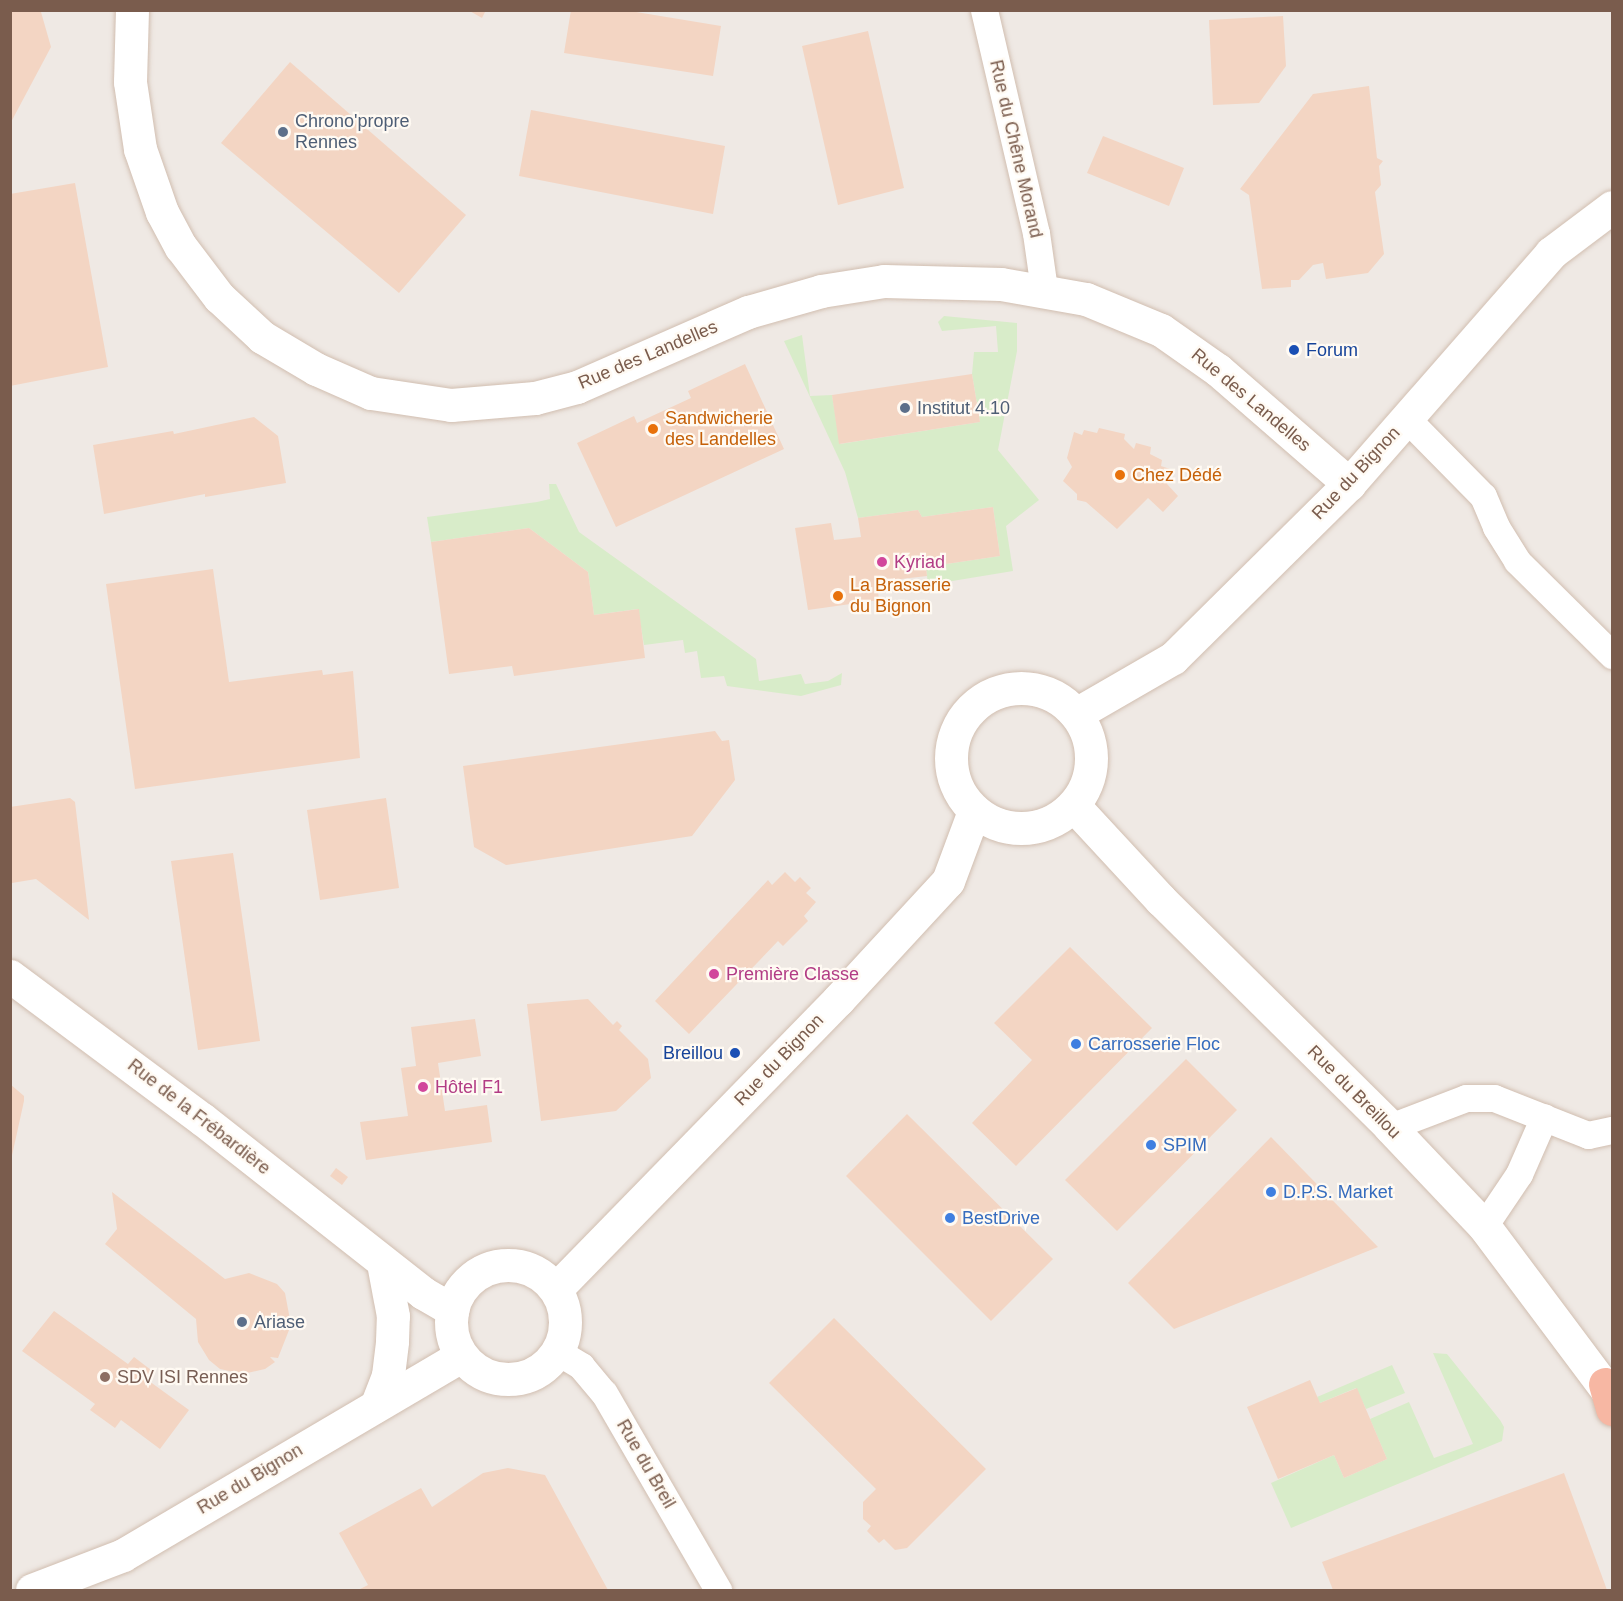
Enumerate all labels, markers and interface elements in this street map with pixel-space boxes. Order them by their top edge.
street label: Rue du Chêne Morand [985,58,1047,240]
place label: Chrono'propre Rennes [295,111,410,154]
marker: Chrono'propre Rennes [276,125,290,139]
street label: Rue des Landelles [575,316,721,394]
place label: Forum [1306,339,1358,361]
marker: Forum [1287,343,1301,357]
street label: Rue des Landelles [1187,344,1315,456]
place label: Institut 4.10 [917,397,1010,419]
marker: Institut 4.10 [898,401,912,415]
place label: Sandwicherie des Landelles [665,408,776,450]
marker: Sandwicherie des Landelles [646,422,660,436]
street label: Rue du Bignon [1307,422,1405,524]
place label: Chez Dédé [1132,464,1222,486]
marker: Chez Dédé [1113,468,1127,482]
place label: Kyriad [894,551,945,573]
marker: Kyriad [875,555,889,569]
place label: La Brasserie du Bignon [850,575,951,618]
marker: La Brasserie du Bignon [831,589,845,603]
place label: Première Classe [726,963,859,985]
marker: Première Classe [707,967,721,981]
street label: Rue du Bignon [730,1010,828,1110]
place label: Carrosserie Floc [1088,1033,1220,1055]
marker: Carrosserie Floc [1069,1037,1083,1051]
street label: Rue du Breillou [1303,1041,1405,1143]
place label: Breillou [663,1042,723,1064]
marker: Breillou [728,1046,742,1060]
street label: Rue de la Frébardière [123,1055,275,1179]
place label: Hôtel F1 [435,1076,503,1098]
marker: Hôtel F1 [416,1080,430,1094]
place label: SPIM [1163,1134,1207,1156]
marker: SPIM [1144,1138,1158,1152]
place label: D.P.S. Market [1283,1181,1393,1203]
marker: D.P.S. Market [1264,1185,1278,1199]
place label: BestDrive [962,1207,1040,1229]
marker: BestDrive [943,1211,957,1225]
place label: Ariase [254,1311,305,1333]
marker: Ariase [235,1315,249,1329]
place label: SDV ISI Rennes [117,1366,248,1388]
marker: SDV ISI Rennes [98,1370,112,1384]
street label: Rue du Breil [612,1416,680,1512]
street label: Rue du Bignon [193,1439,307,1519]

